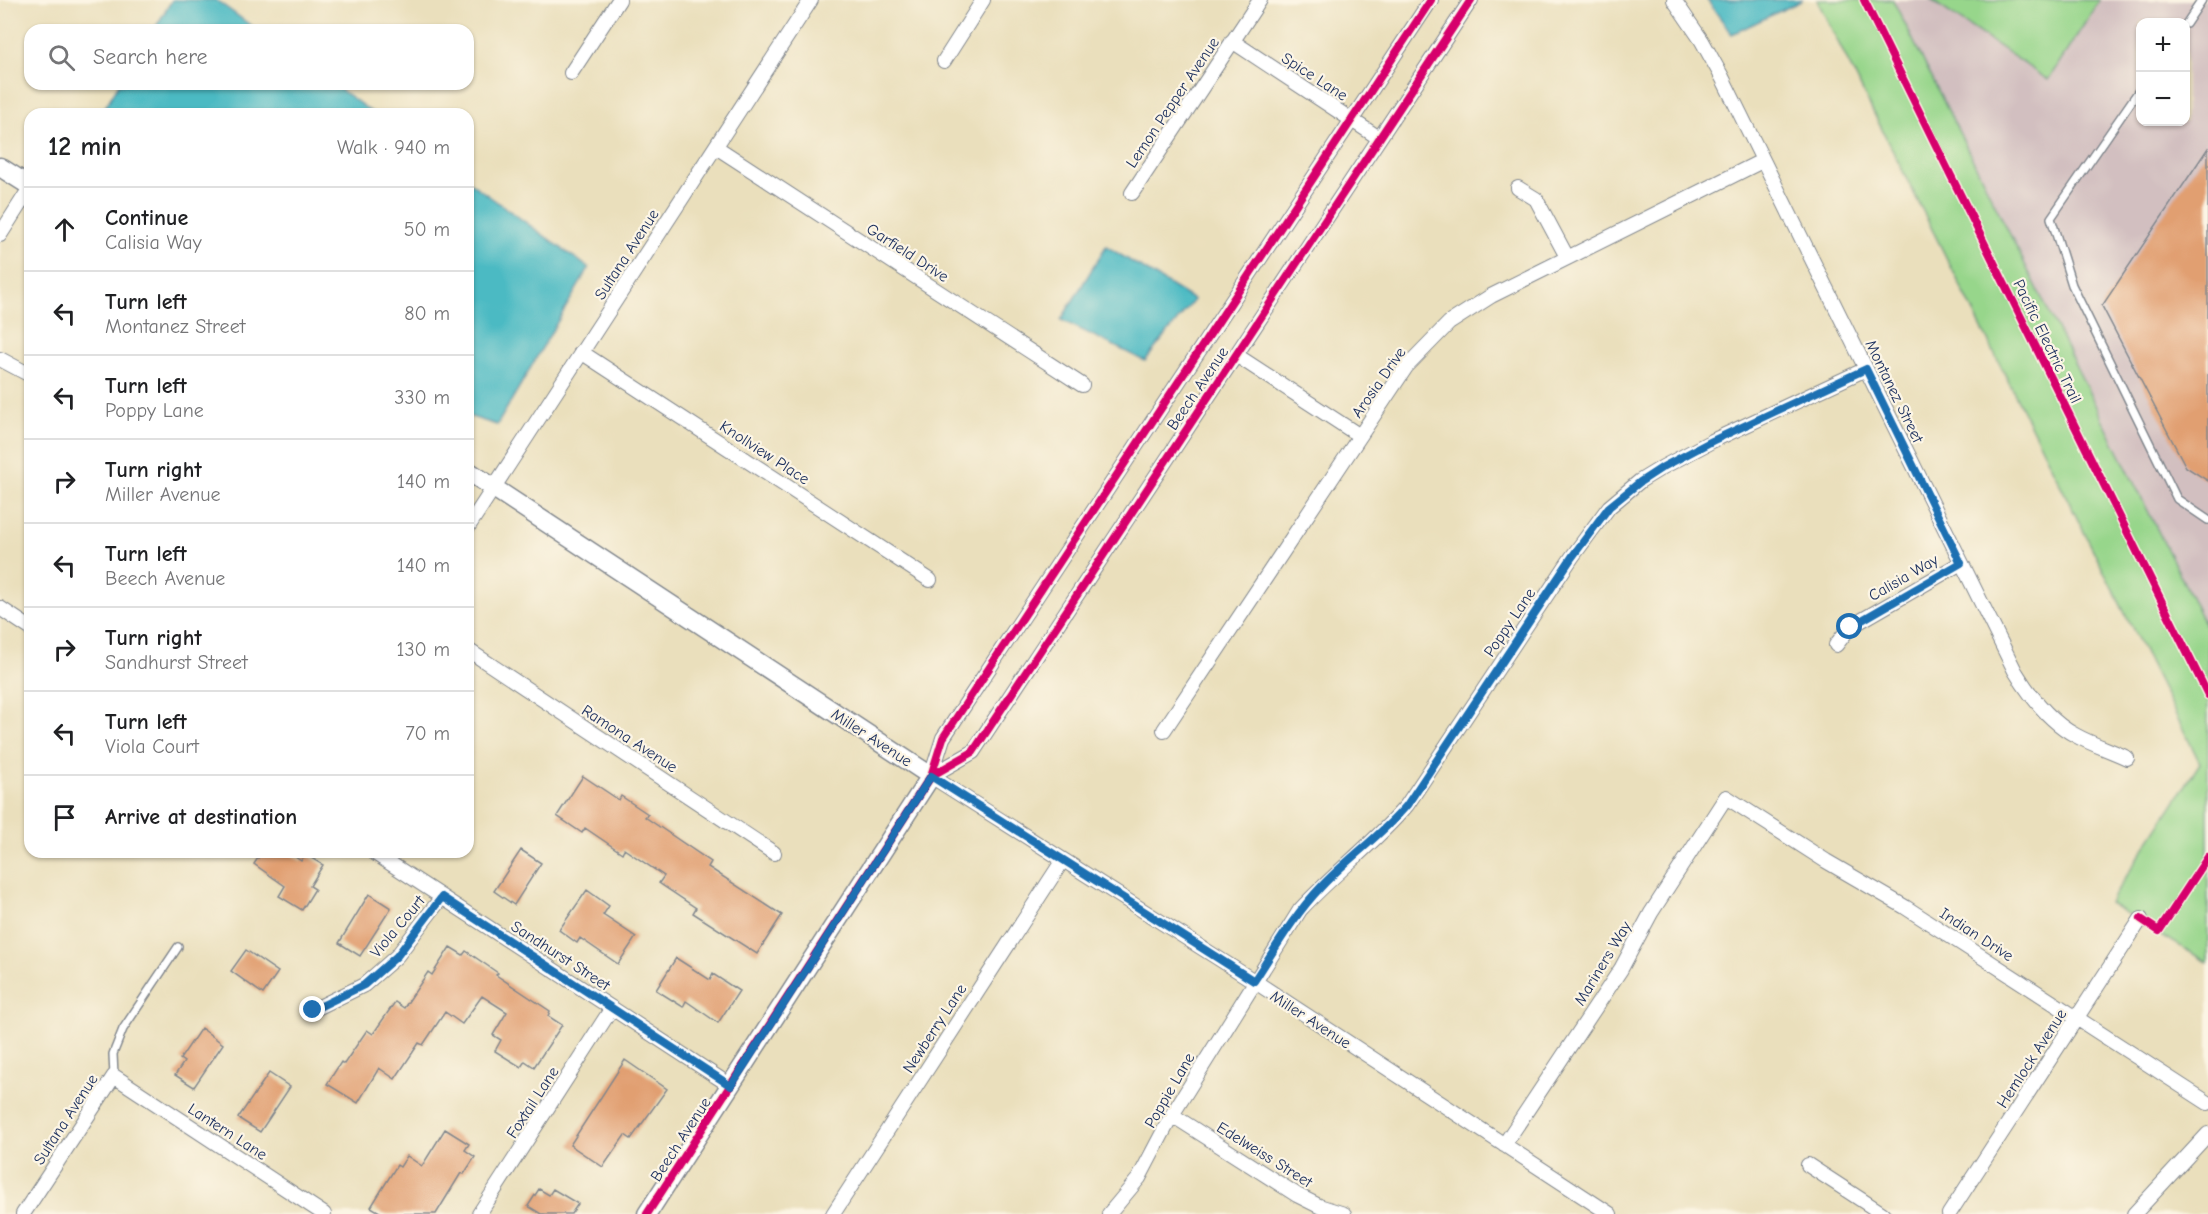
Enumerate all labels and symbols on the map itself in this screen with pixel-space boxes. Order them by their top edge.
street label: Lemon Pepper Avenue [1122,34,1223,171]
street label: Spice Lane [1278,49,1351,105]
street label: Sultana Avenue [591,206,663,303]
street label: Garfield Drive [863,220,952,286]
street label: Pacific Electric Trail [2009,277,2085,406]
street label: Montanez Street [1861,337,1927,446]
street label: Beech Avenue [1163,344,1232,434]
street label: Arosia Drive [1348,344,1410,421]
street label: Knollview Place [716,417,813,488]
street label: Calisia Way [1866,550,1942,605]
street label: Poppy Lane [1480,585,1539,660]
route start [1836,613,1862,639]
street label: Ramona Avenue [578,701,681,776]
street label: Miller Avenue [828,705,915,771]
street label: Viola Court [367,892,429,961]
street label: Indian Drive [1936,904,2017,965]
street label: Sandhurst Street [508,917,614,995]
street label: Mariners Way [1571,917,1635,1009]
street label: Newberry Lane [899,981,970,1077]
street label: Miller Avenue [1267,987,1354,1053]
route end [299,996,325,1022]
street label: Hemlock Avenue [1993,1006,2071,1111]
street label: Poppie Lane [1141,1050,1199,1131]
street label: Foxtail Lane [503,1063,563,1142]
street label: Sultana Avenue [30,1071,102,1168]
street label: Beech Avenue [647,1094,715,1185]
street label: Lantern Lane [185,1100,270,1164]
street label: Edelweiss Street [1213,1118,1316,1192]

